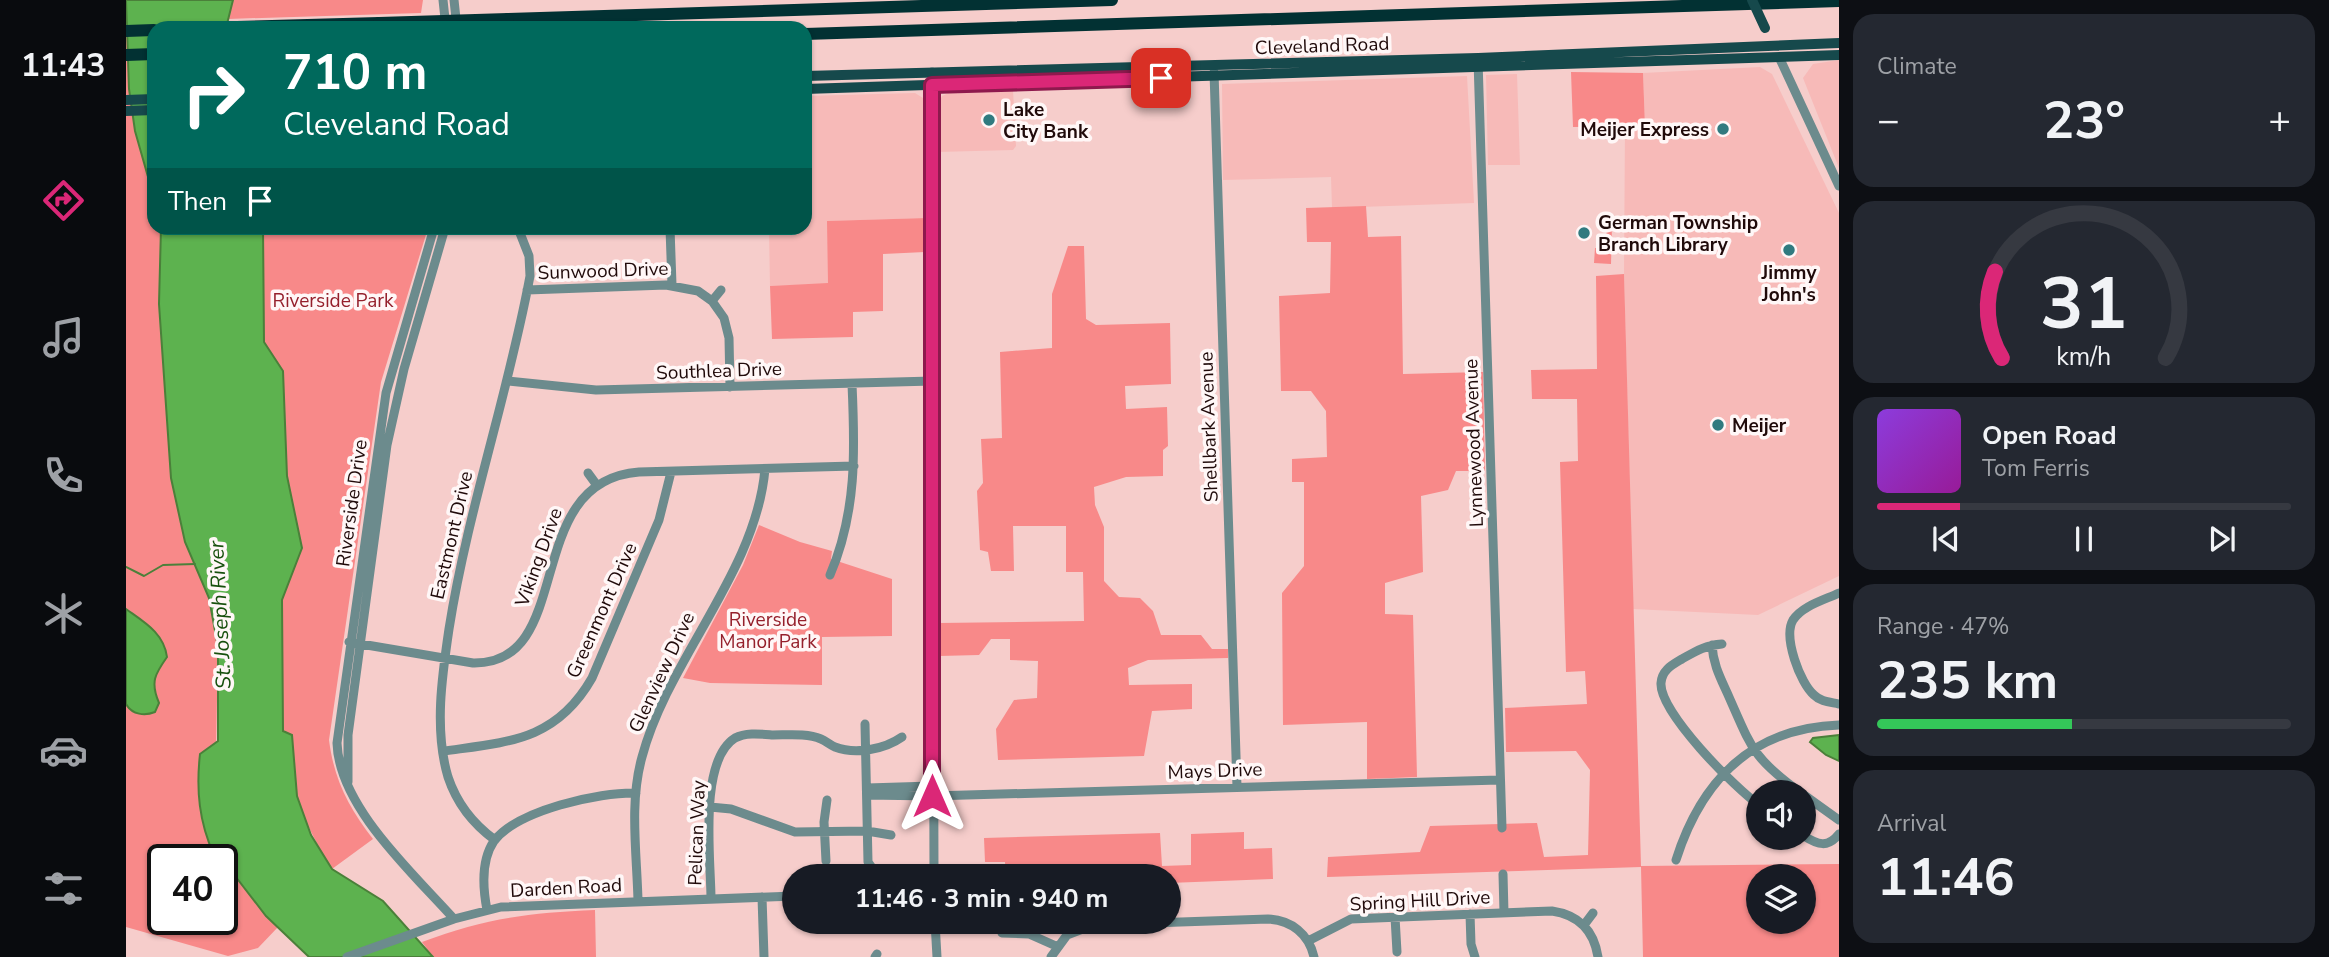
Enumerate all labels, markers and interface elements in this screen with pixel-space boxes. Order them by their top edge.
street label: Cleveland Road [1254,31,1390,61]
text: 710 m [283,39,427,106]
text: 11:43 [21,44,105,87]
pin [1131,48,1191,108]
icon: right [168,49,259,140]
text: Climate [1877,51,1957,82]
icon: arrive [1142,59,1180,97]
text: 23° [2043,85,2125,156]
text: − [1877,95,1900,146]
text: + [2268,95,2291,146]
place label: Lake City Bank [1003,97,1089,145]
text: Cleveland Road [283,103,510,146]
marker: Lake City Bank [981,112,997,128]
place label: Meijer Express [1580,117,1709,143]
marker: Meijer Express [1715,121,1731,137]
icon: directions [39,176,88,225]
icon: arrive [241,182,279,220]
text: Then [168,184,227,219]
place label: German Township Branch Library [1598,210,1758,258]
marker: German Township Branch Library [1576,225,1592,241]
marker: Jimmy John's [1781,242,1797,258]
text: 31 [2040,254,2128,354]
street label: Sunwood Drive [537,256,669,286]
place label: Jimmy John's [1761,260,1817,308]
park label: Riverside Park [272,288,394,314]
icon: music [39,313,88,362]
text: km/h [2056,340,2112,374]
street label: Shellbark Avenue [1193,351,1225,503]
street label: Southlea Drive [656,356,782,386]
street label: Lynnewood Avenue [1458,358,1490,528]
place label: Meijer [1732,413,1787,439]
marker: Meijer [1710,417,1726,433]
text: Open Road [1982,418,2117,453]
street label: Riverside Drive [330,438,374,568]
icon: phone [39,451,88,500]
text: Tom Ferris [1982,453,2090,484]
street label: Eastmont Drive [425,469,479,602]
street label: Viking Drive [509,504,569,611]
icon: previous [1927,520,1965,558]
icon: pause [2065,520,2103,558]
icon: next [2203,520,2241,558]
street label: Greenmont Drive [560,539,643,682]
water label: St. Joseph River [202,540,238,690]
icon: climate [39,589,88,638]
park label: Riverside Manor Park [719,607,817,655]
street label: Glenview Drive [623,608,701,737]
text: Range · 47% [1877,611,2009,642]
text: 235 km [1877,645,2058,716]
icon: car [39,726,88,775]
street label: Mays Drive [1167,756,1263,786]
position arrow [895,759,969,833]
street label: Pelican Way [682,779,712,886]
map controls [1746,780,1816,934]
button: sound [1746,780,1816,850]
text: Arrival [1877,808,1946,839]
text: 11:46 [1877,842,2015,913]
speed limit sign: 40 [147,844,238,935]
icon: filters [39,864,88,913]
button: layers [1746,864,1816,934]
street label: Darden Road [509,872,623,904]
text: 11:46 · 3 min · 940 m [855,881,1108,916]
street label: Spring Hill Drive [1349,884,1491,918]

